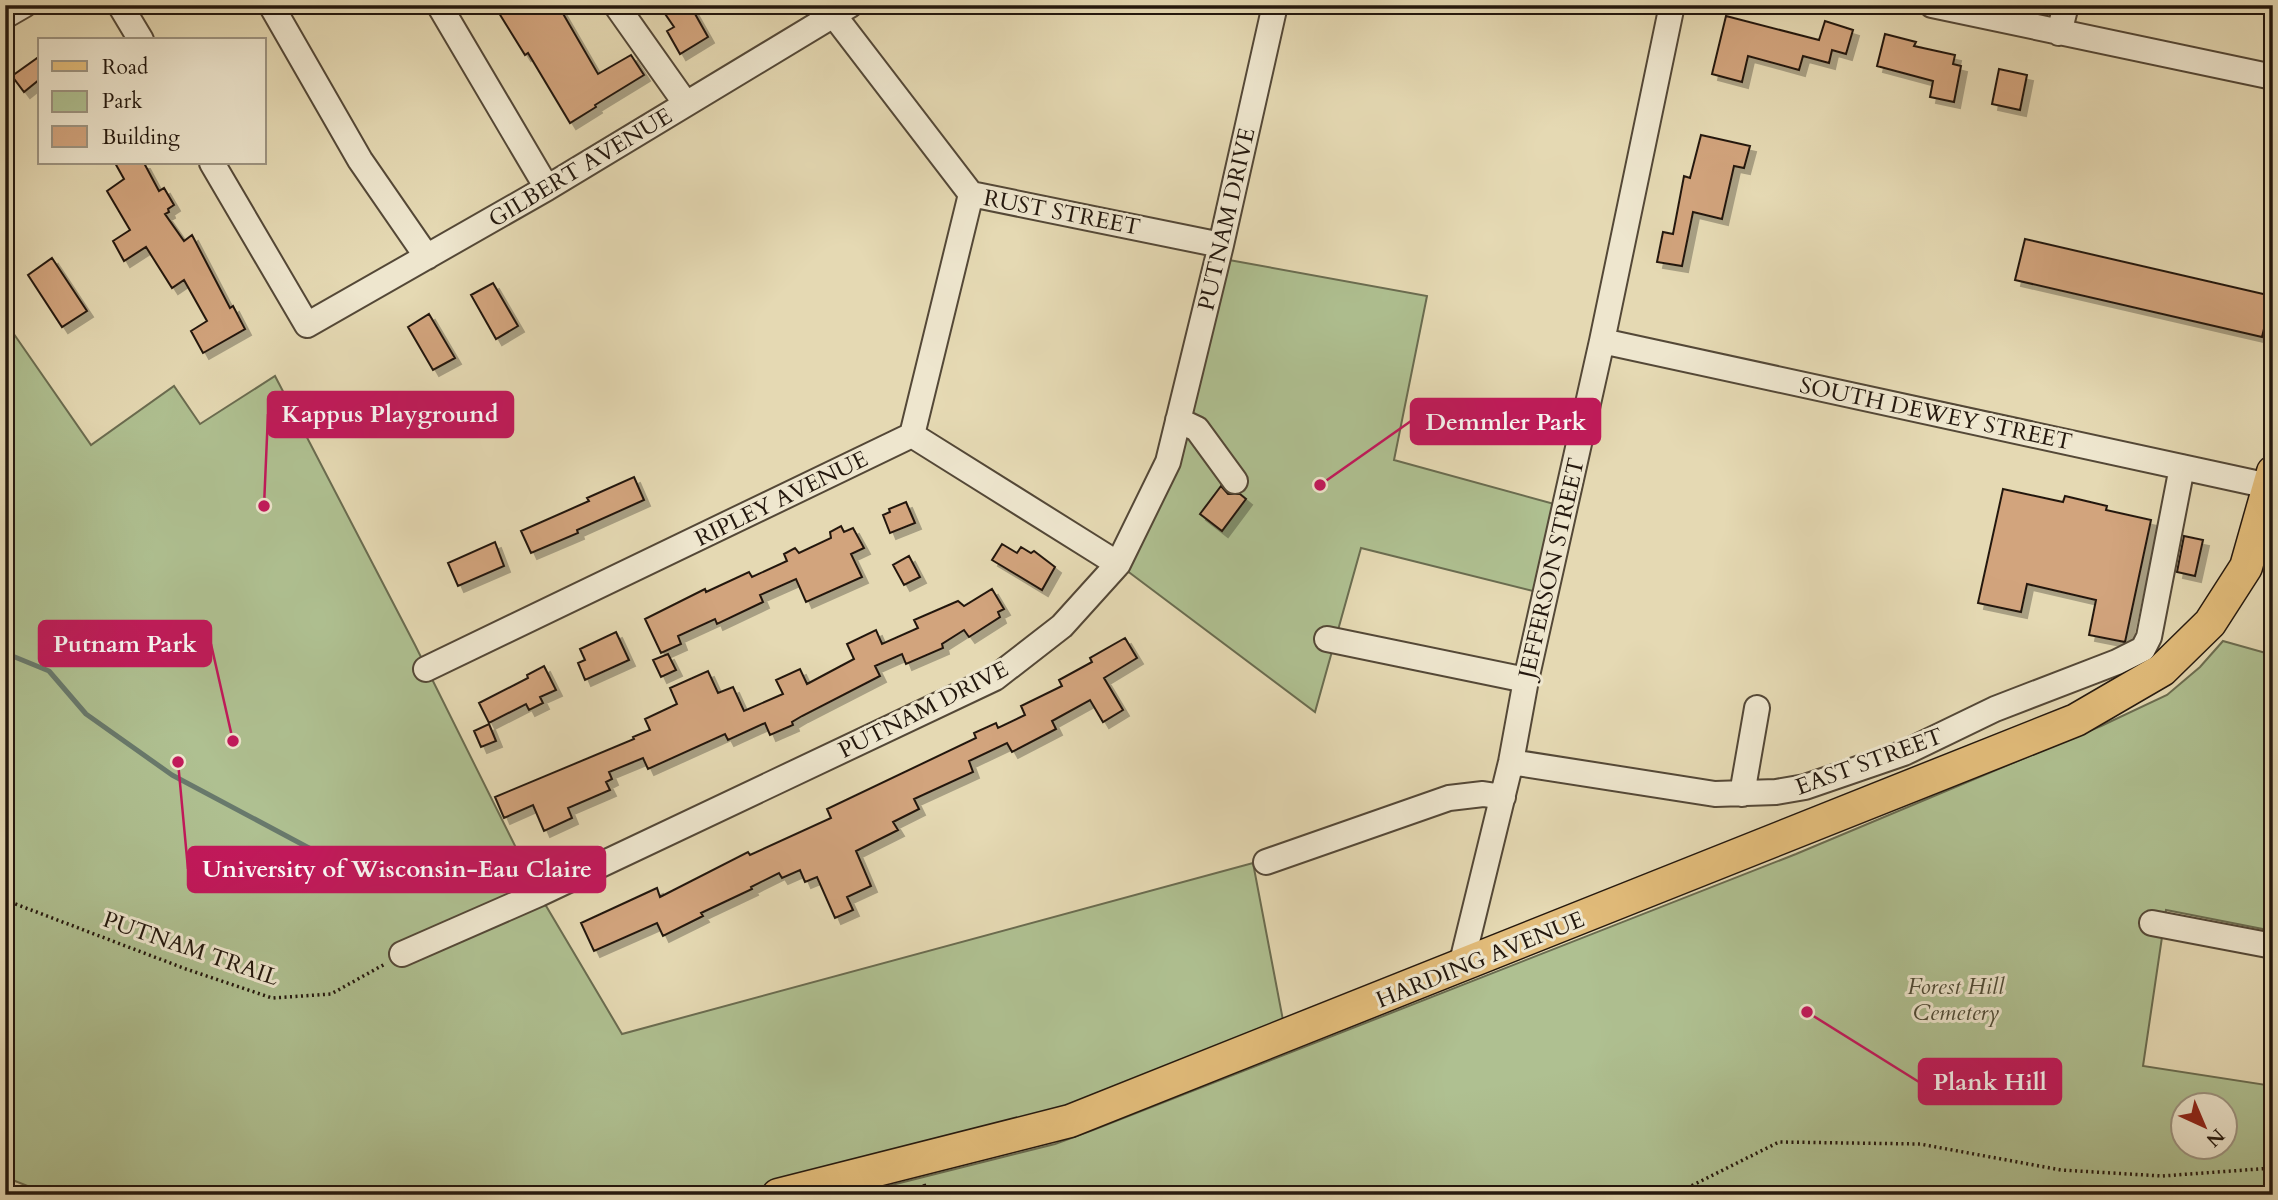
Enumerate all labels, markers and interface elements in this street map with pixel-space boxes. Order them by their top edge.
legend [38,38,266,164]
text: Road [102,53,148,82]
text: Park [102,87,143,116]
street label: GILBERT AVENUE [483,100,678,234]
text: Building [102,123,180,152]
street label: PUTNAM DRIVE [1190,125,1263,314]
street label: RUST STREET [981,182,1143,243]
street label: SOUTH DEWEY STREET [1797,369,2075,458]
callout: Kappus Playground [268,392,513,437]
text: Kappus Playground [282,398,499,431]
callout: Demmler Park [1411,399,1600,444]
text: Demmler Park [1425,406,1587,439]
street label: RIPLEY AVENUE [690,443,873,554]
street label: JEFFERSON STREET [1510,455,1592,684]
callout: Putnam Park [39,621,211,666]
text: Putnam Park [53,628,197,661]
street label: PUTNAM DRIVE [833,653,1013,766]
street label: EAST STREET [1791,720,1947,802]
callout: University of Wisconsin-Eau Claire [188,847,605,892]
text: University of Wisconsin-Eau Claire [202,853,592,886]
street label: HARDING AVENUE [1371,903,1589,1015]
street label: PUTNAM TRAIL [99,904,283,993]
park label: Forest Hill Cemetery [1908,971,2005,1028]
callout: Plank Hill [1919,1059,2061,1104]
text: Plank Hill [1933,1066,2047,1099]
north arrow [2170,1092,2240,1162]
text: N [2200,1122,2230,1153]

